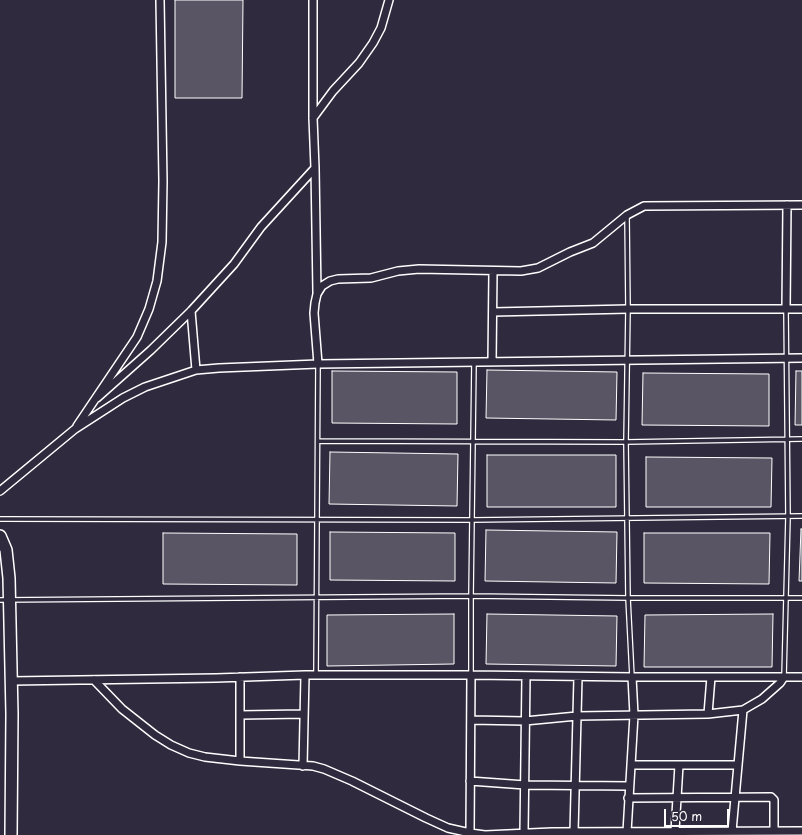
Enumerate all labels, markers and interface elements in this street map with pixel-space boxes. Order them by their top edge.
scale bar [666,801,731,827]
text: 50 m [671,807,702,825]

